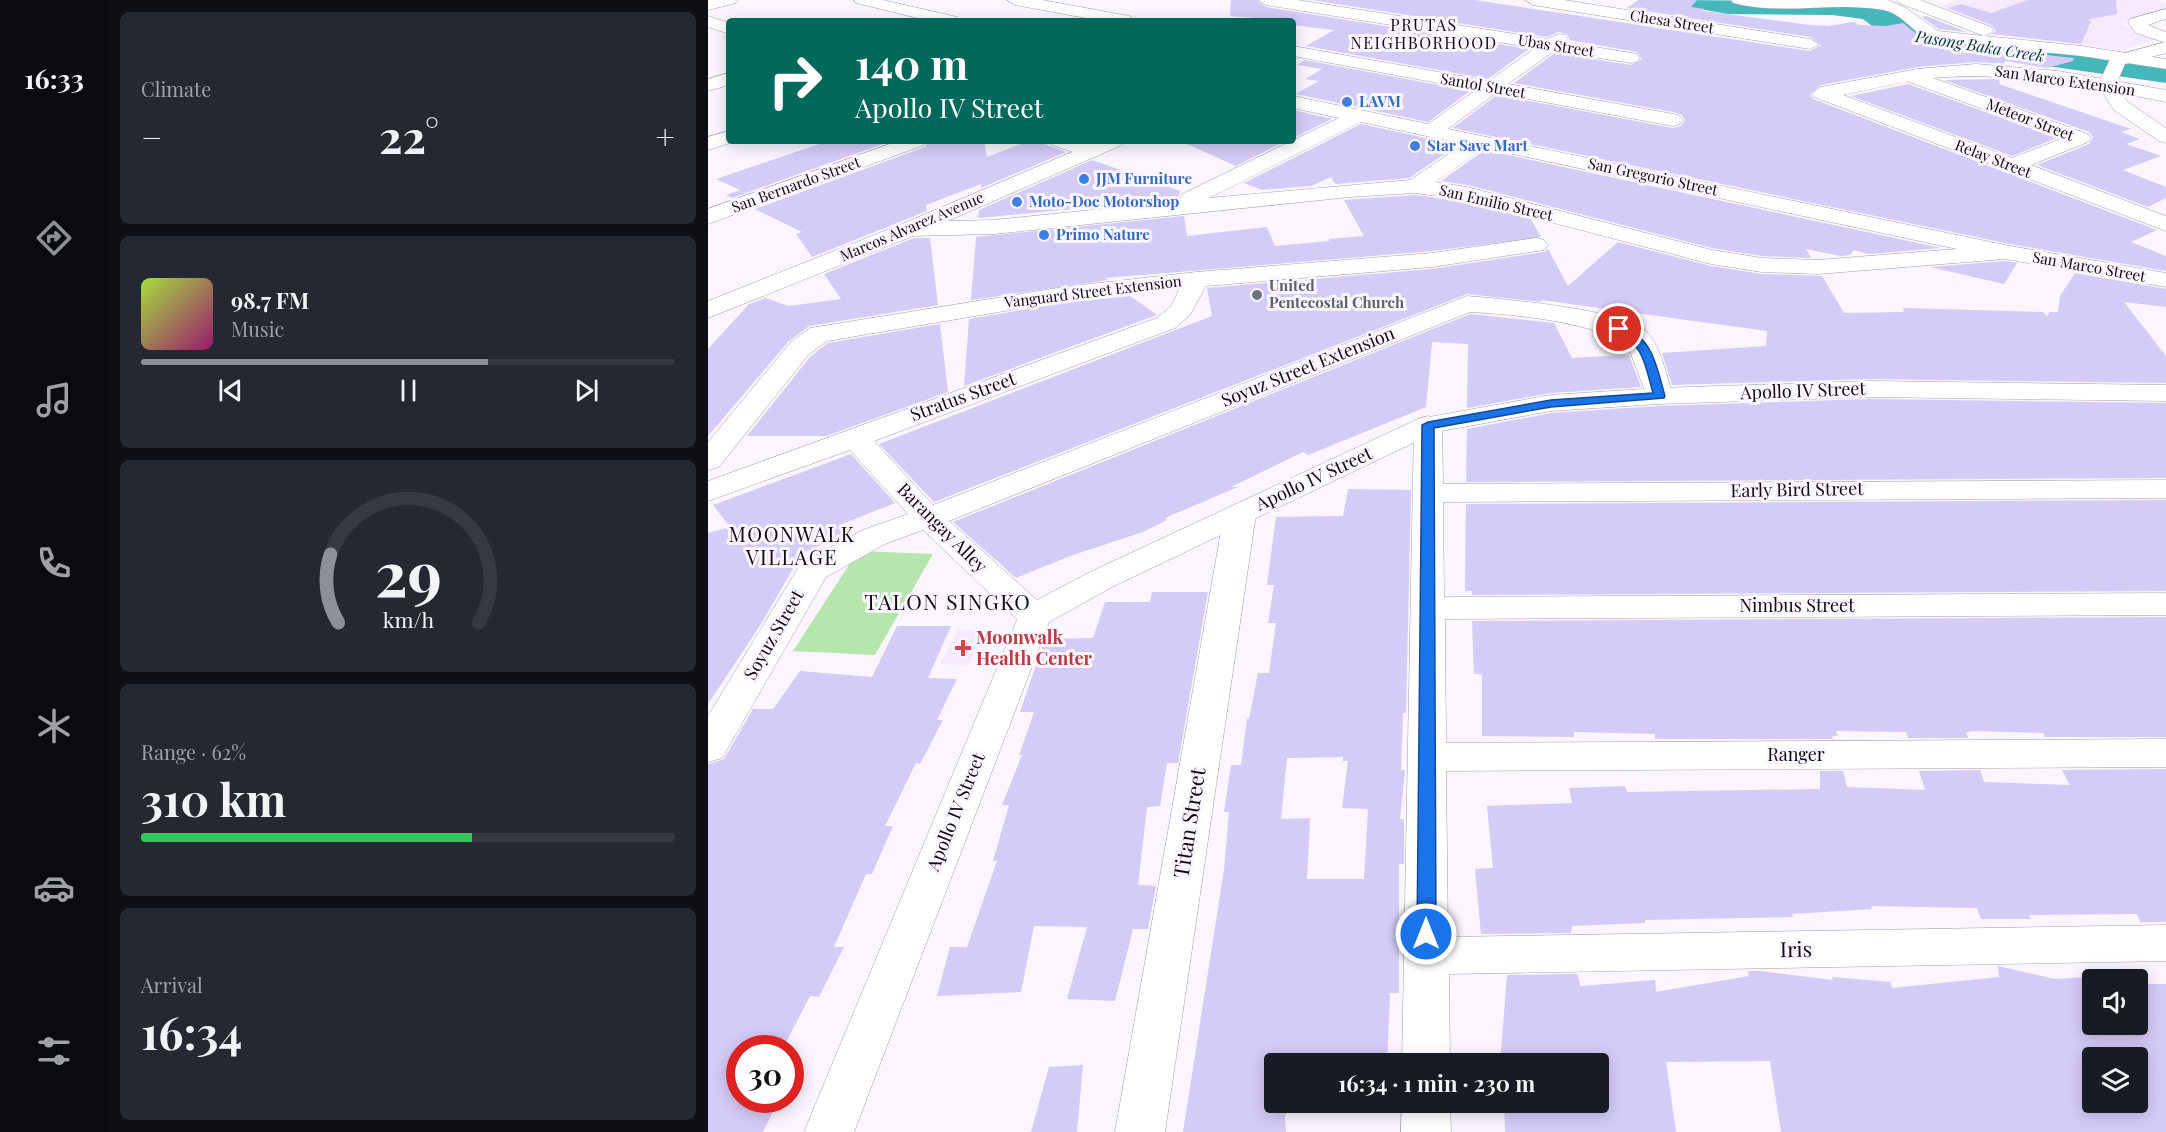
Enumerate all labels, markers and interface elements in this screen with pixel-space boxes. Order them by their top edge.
street label: Chesa Street [1629,5,1716,38]
district label: PRUTAS NEIGHBORHOOD [1351,14,1497,53]
water label: Pasong Baka Creek [1913,25,2046,66]
street label: Ubas Street [1517,29,1596,61]
text: 140 m [855,35,968,91]
icon: right [756,42,834,120]
text: 16:33 [24,60,84,96]
street label: San Marco Extension [1994,60,2137,100]
street label: Santol Street [1439,68,1528,102]
text: Climate [141,75,211,102]
text: Apollo IV Street [855,89,1043,125]
place label: LAVM [1359,91,1401,111]
street label: Meteor Street [1984,93,2077,145]
marker: LAVM [1340,95,1354,109]
text: 22° [379,105,439,165]
text: − [141,114,162,158]
text: + [656,114,675,158]
street label: Relay Street [1952,134,2035,182]
place label: Star Save Mart [1427,135,1528,155]
marker: Star Save Mart [1408,139,1422,153]
street label: San Bernardo Street [729,151,863,217]
street label: San Gregorio Street [1587,153,1721,200]
place label: JJM Furniture [1095,168,1192,188]
marker: JJM Furniture [1077,172,1091,186]
street label: San Emilio Street [1437,179,1556,225]
street label: Marcos Alvarez Avenue [837,187,987,265]
place label: Moto-Doc Motorshop [1029,191,1179,211]
marker: Moto-Doc Motorshop [1010,195,1024,209]
icon: directions [33,217,75,259]
place label: Primo Nature [1056,224,1150,244]
marker: Primo Nature [1037,228,1051,242]
street label: San Marco Street [2031,246,2148,286]
street label: Vanguard Street Extension [1002,270,1183,312]
place label: United Pentecostal Church [1269,275,1404,312]
text: 98.7 FM [231,285,309,315]
marker: United Pentecostal Church [1250,288,1264,302]
pin [1593,303,1644,354]
icon: arrive [1602,312,1635,345]
text: Music [231,315,284,342]
street label: Soyuz Street Extension [1217,320,1398,412]
street label: Stratus Street [907,366,1019,426]
icon: previous [214,374,247,407]
icon: pause [392,374,425,407]
icon: next [570,374,603,407]
street label: Apollo IV Street [1739,376,1867,404]
icon: music [33,379,75,421]
street label: Apollo IV Street [1251,440,1376,516]
street label: Early Bird Street [1730,476,1864,502]
street label: Barangay Alley [893,477,993,577]
district label: MOONWALK VILLAGE [729,520,855,570]
text: 29 [374,529,442,613]
icon: phone [33,542,75,584]
street label: Soyuz Street [738,585,809,684]
district label: TALON SINGKO [865,587,1031,615]
street label: Nimbus Street [1739,593,1855,617]
text: km/h [382,605,434,633]
place label: Moonwalk Health Center [976,625,1092,670]
marker: Moonwalk Health Center [954,639,972,657]
icon: climate [33,705,75,747]
text: Range · 62% [141,738,246,765]
street label: Ranger [1767,742,1825,766]
street label: Apollo IV Street [920,748,990,875]
street label: Titan Street [1165,765,1211,880]
text: 310 km [141,768,286,828]
icon: car [33,867,75,909]
position arrow [1394,902,1458,966]
street label: Iris [1780,934,1812,962]
map controls [2082,969,2148,1113]
button: sound [2082,969,2148,1035]
text: Arrival [141,971,203,998]
text: 16:34 [141,1001,242,1061]
icon: filters [33,1030,75,1072]
speed limit sign: 30 [726,1035,804,1113]
button: layers [2082,1047,2148,1113]
text: 16:34 · 1 min · 230 m [1338,1068,1535,1098]

